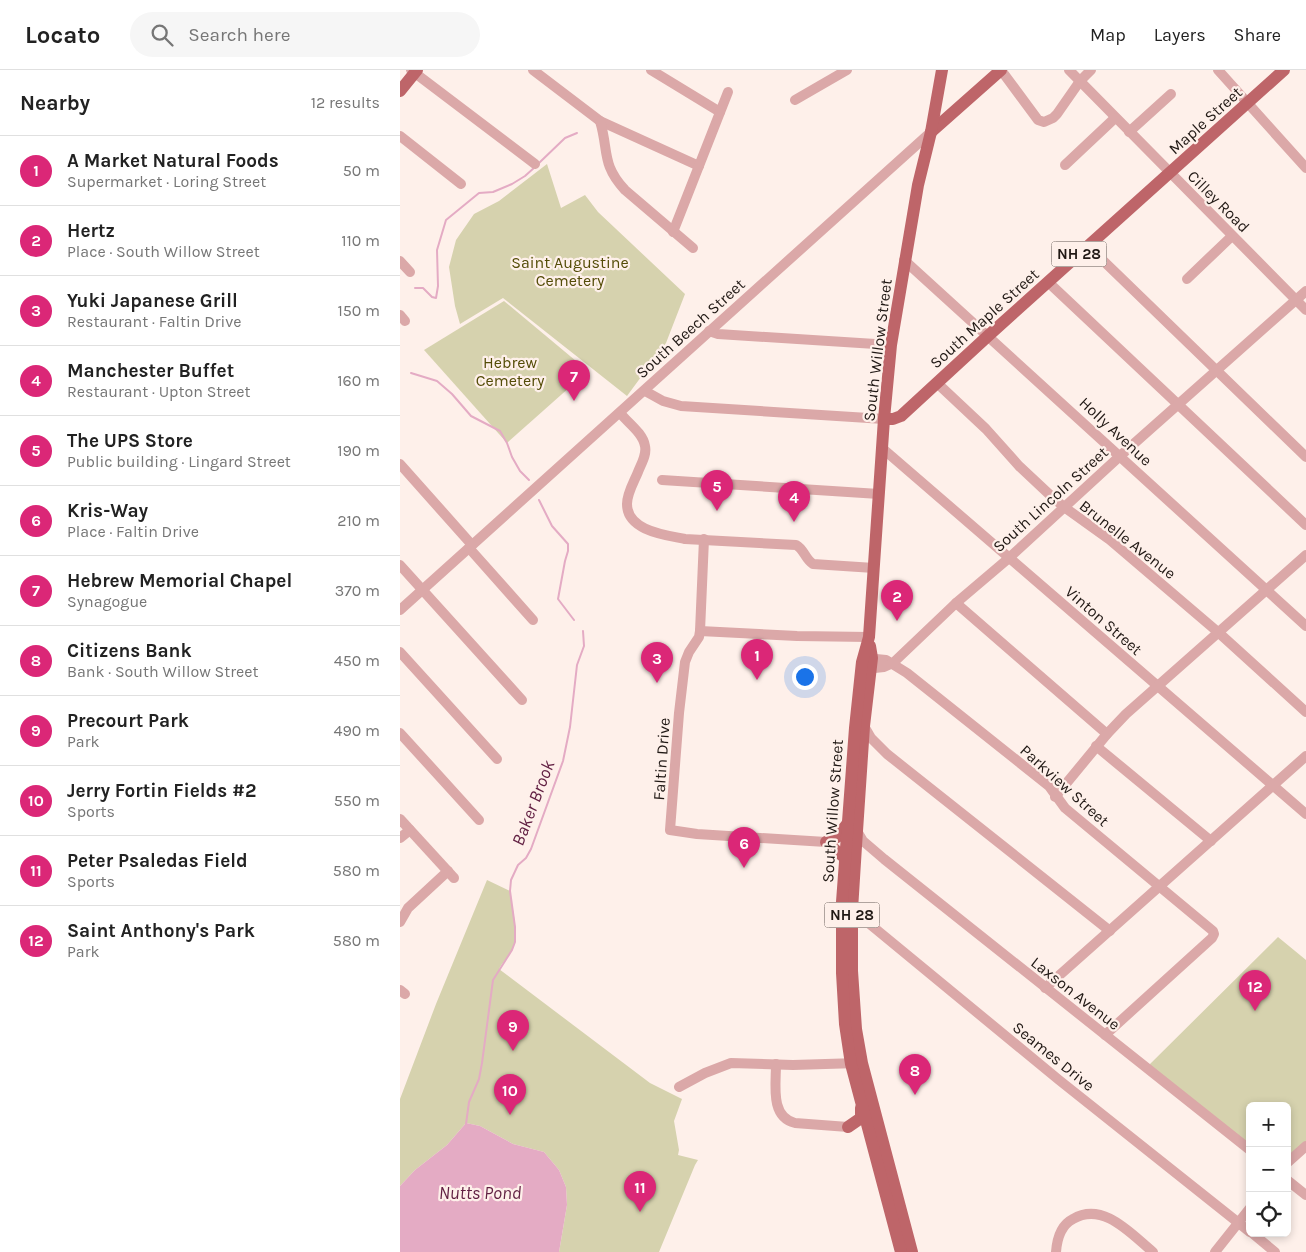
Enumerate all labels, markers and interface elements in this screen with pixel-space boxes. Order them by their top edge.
search box [130,12,480,57]
text: Locato [25,21,100,49]
icon: search [148,21,176,49]
text: Search here [188,24,290,46]
text: Map [1090,24,1126,46]
text: Layers [1154,24,1206,46]
text: Share [1234,24,1281,46]
street label: Maple Street [1165,82,1246,158]
text: Nearby [20,91,90,115]
text: 12 results [311,93,380,112]
text: A Market Natural Foods [67,150,279,172]
text: 1 [33,161,39,180]
text: 50 m [343,161,380,180]
street label: Cilley Road [1184,166,1254,236]
text: Supermarket · Loring Street [67,172,266,191]
text: Hertz [67,220,115,242]
text: 2 [31,231,41,250]
text: 110 m [341,231,380,250]
text: Place · South Willow Street [67,242,260,261]
road number: NH 28 [1052,242,1106,266]
park label: Saint Augustine Cemetery [511,253,629,290]
street label: South Maple Street [926,265,1043,372]
street label: South Beech Street [632,275,749,382]
street label: South Willow Street [859,278,896,423]
text: Yuki Japanese Grill [67,290,238,312]
text: 3 [31,301,41,320]
text: 150 m [337,301,380,320]
text: Restaurant · Faltin Drive [67,312,242,331]
park label: Hebrew Cemetery [476,353,545,390]
text: Manchester Buffet [67,360,234,382]
pin: 7 [558,360,590,401]
text: 4 [31,371,41,390]
text: 160 m [337,371,380,390]
text: Restaurant · Upton Street [67,382,251,401]
street label: Holly Avenue [1075,393,1156,470]
text: The UPS Store [67,430,193,452]
text: 5 [31,441,41,460]
text: 190 m [337,441,380,460]
street label: South Lincoln Street [989,443,1112,556]
text: Public building · Lingard Street [67,452,291,471]
pin: 5 [701,470,733,511]
pin: 4 [778,481,810,522]
street label: Brunelle Avenue [1076,496,1180,583]
text: Kris-Way [67,500,148,522]
text: 6 [31,511,41,530]
text: 210 m [337,511,380,530]
text: Place · Faltin Drive [67,522,199,541]
text: Hebrew Memorial Chapel [67,570,292,592]
pin: 2 [881,580,913,621]
text: 7 [32,581,40,600]
text: 370 m [335,581,380,600]
street label: Vinton Street [1061,582,1146,659]
text: Synagogue [67,592,147,611]
pin: 1 [741,639,773,680]
text: Citizens Bank [67,640,192,662]
pin: 3 [641,642,673,683]
text: 8 [31,651,41,670]
text: 450 m [334,651,380,670]
text: Bank · South Willow Street [67,662,259,681]
your location [792,664,818,690]
text: Precourt Park [67,710,189,732]
street label: Faltin Drive [649,717,674,801]
text: 9 [31,721,41,740]
text: 490 m [334,721,380,740]
text: Park [67,732,99,751]
street label: South Willow Street [818,739,847,883]
street label: Parkview Street [1016,741,1113,830]
water label: Baker Brook [507,756,560,849]
text: Jerry Fortin Fields #2 [67,780,257,802]
text: 10 [28,791,44,810]
text: 550 m [334,791,380,810]
text: Sports [67,802,115,821]
pin: 6 [728,827,760,868]
text: Peter Psaledas Field [67,850,248,872]
text: 11 [30,861,42,880]
text: 580 m [333,861,380,880]
text: Sports [67,872,115,891]
road number: NH 28 [824,902,880,928]
text: Saint Anthony's Park [67,920,255,942]
text: 12 [28,931,44,950]
text: 580 m [333,931,380,950]
text: Park [67,942,99,961]
street label: Laxson Avenue [1027,953,1124,1034]
pin: 12 [1239,970,1271,1011]
pin: 9 [497,1010,529,1051]
street label: Seames Drive [1009,1018,1098,1095]
pin: 8 [899,1054,931,1095]
pin: 10 [494,1074,526,1115]
map controls [1246,1102,1291,1237]
button: + [1246,1102,1291,1147]
button: − [1246,1147,1291,1192]
pin: 11 [624,1171,656,1212]
water label: Nutts Pond [439,1182,522,1204]
button: locate [1246,1192,1291,1237]

